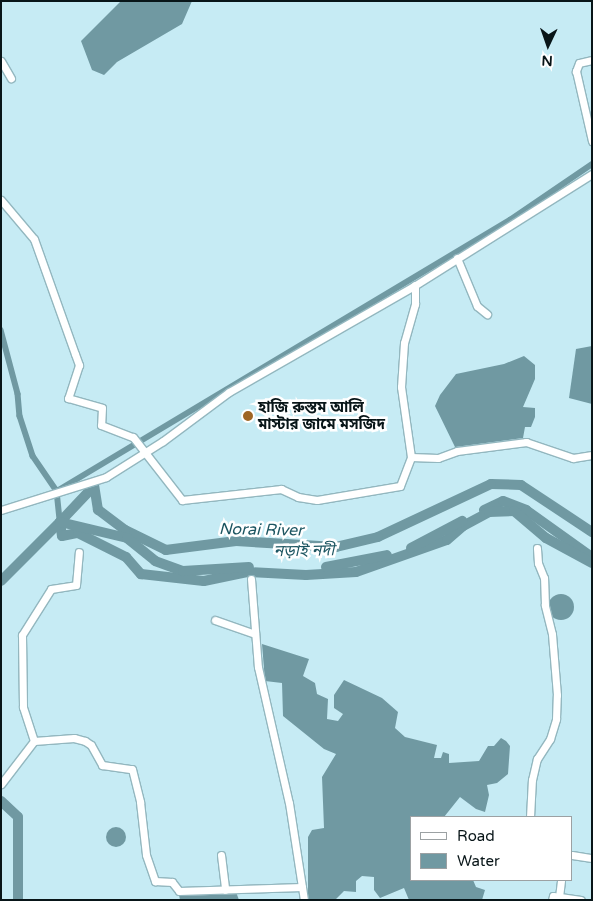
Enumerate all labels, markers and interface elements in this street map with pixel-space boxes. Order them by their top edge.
north arrow [523,20,573,70]
text: N [541,52,553,69]
place label: হাজি রুস্তম আলি মাস্টার জামে মসজিদ [258,398,385,433]
marker: হাজি রুস্তম আলি মাস্টার জামে মসজিদ [242,410,254,422]
water label: Norai River [219,520,303,540]
water label: নড়াই নদী [273,541,335,561]
legend [410,816,573,881]
text: Road [457,827,495,845]
text: Water [457,852,500,870]

